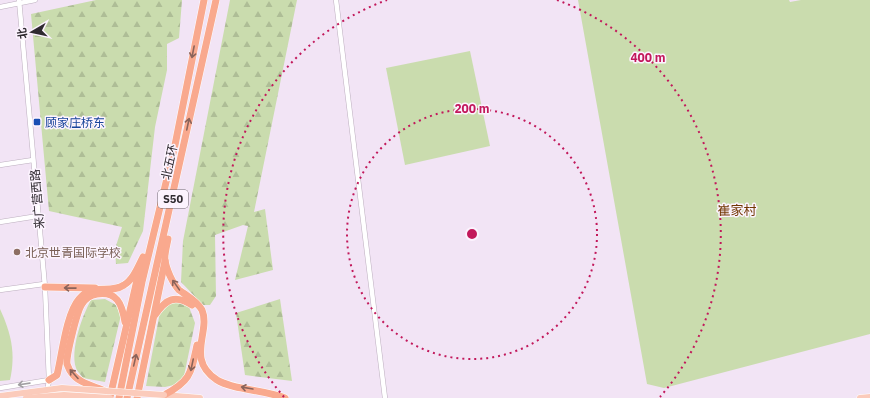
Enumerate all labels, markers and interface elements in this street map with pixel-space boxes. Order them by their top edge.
north arrow [12,12,52,52]
text: 北 [14,27,30,40]
one-way arrow [189,45,197,58]
text: 400 m [630,50,666,65]
text: 200 m [454,101,490,116]
place label: 顾家庄桥东 [45,115,105,130]
marker: 顾家庄桥东 [32,117,42,127]
one-way arrow [185,118,193,131]
street label: 北五环 [158,143,180,181]
street label: 来广营西路 [27,168,47,230]
road number: S50 [158,190,188,208]
district label: 崔家村 [717,202,757,219]
centre of rings [465,227,479,241]
place label: 北京世青国际学校 [25,245,121,260]
marker: 北京世青国际学校 [12,247,22,257]
one-way arrow [172,279,180,290]
one-way arrow [64,284,77,292]
one-way arrow [132,354,140,367]
one-way arrow [188,358,196,371]
one-way arrow [69,369,78,379]
one-way arrow [18,380,31,388]
one-way arrow [241,384,254,392]

